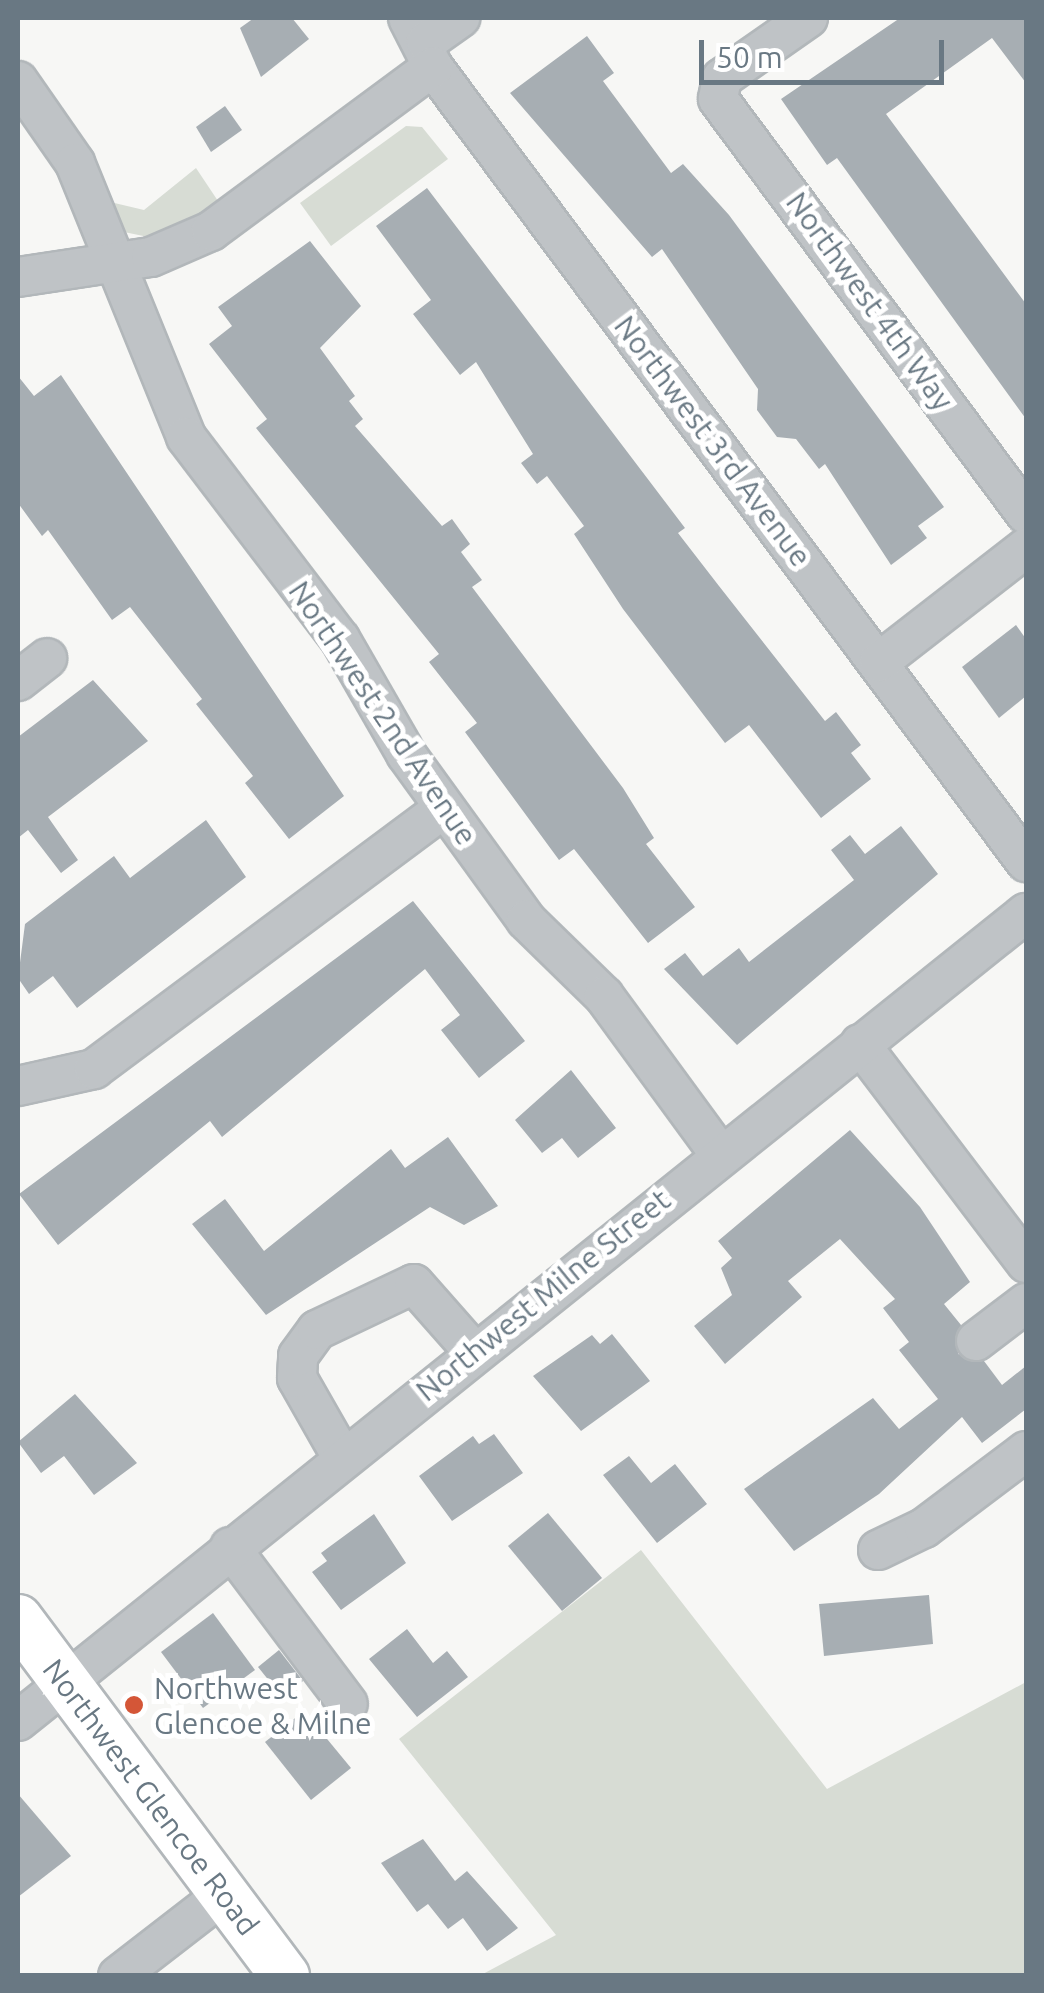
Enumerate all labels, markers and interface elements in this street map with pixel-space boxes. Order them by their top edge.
scale bar [704,20,949,82]
text: 50 m [716,40,783,74]
street label: Northwest 4th Way [779,185,961,417]
street label: Northwest 3rd Avenue [607,309,819,573]
street label: Northwest 2nd Avenue [281,574,485,852]
street label: Northwest Milne Street [409,1181,677,1409]
street label: Northwest Glencoe Road [35,1652,267,1942]
place label: Northwest Glencoe & Milne [154,1670,372,1740]
marker: Northwest Glencoe & Milne [123,1694,145,1716]

